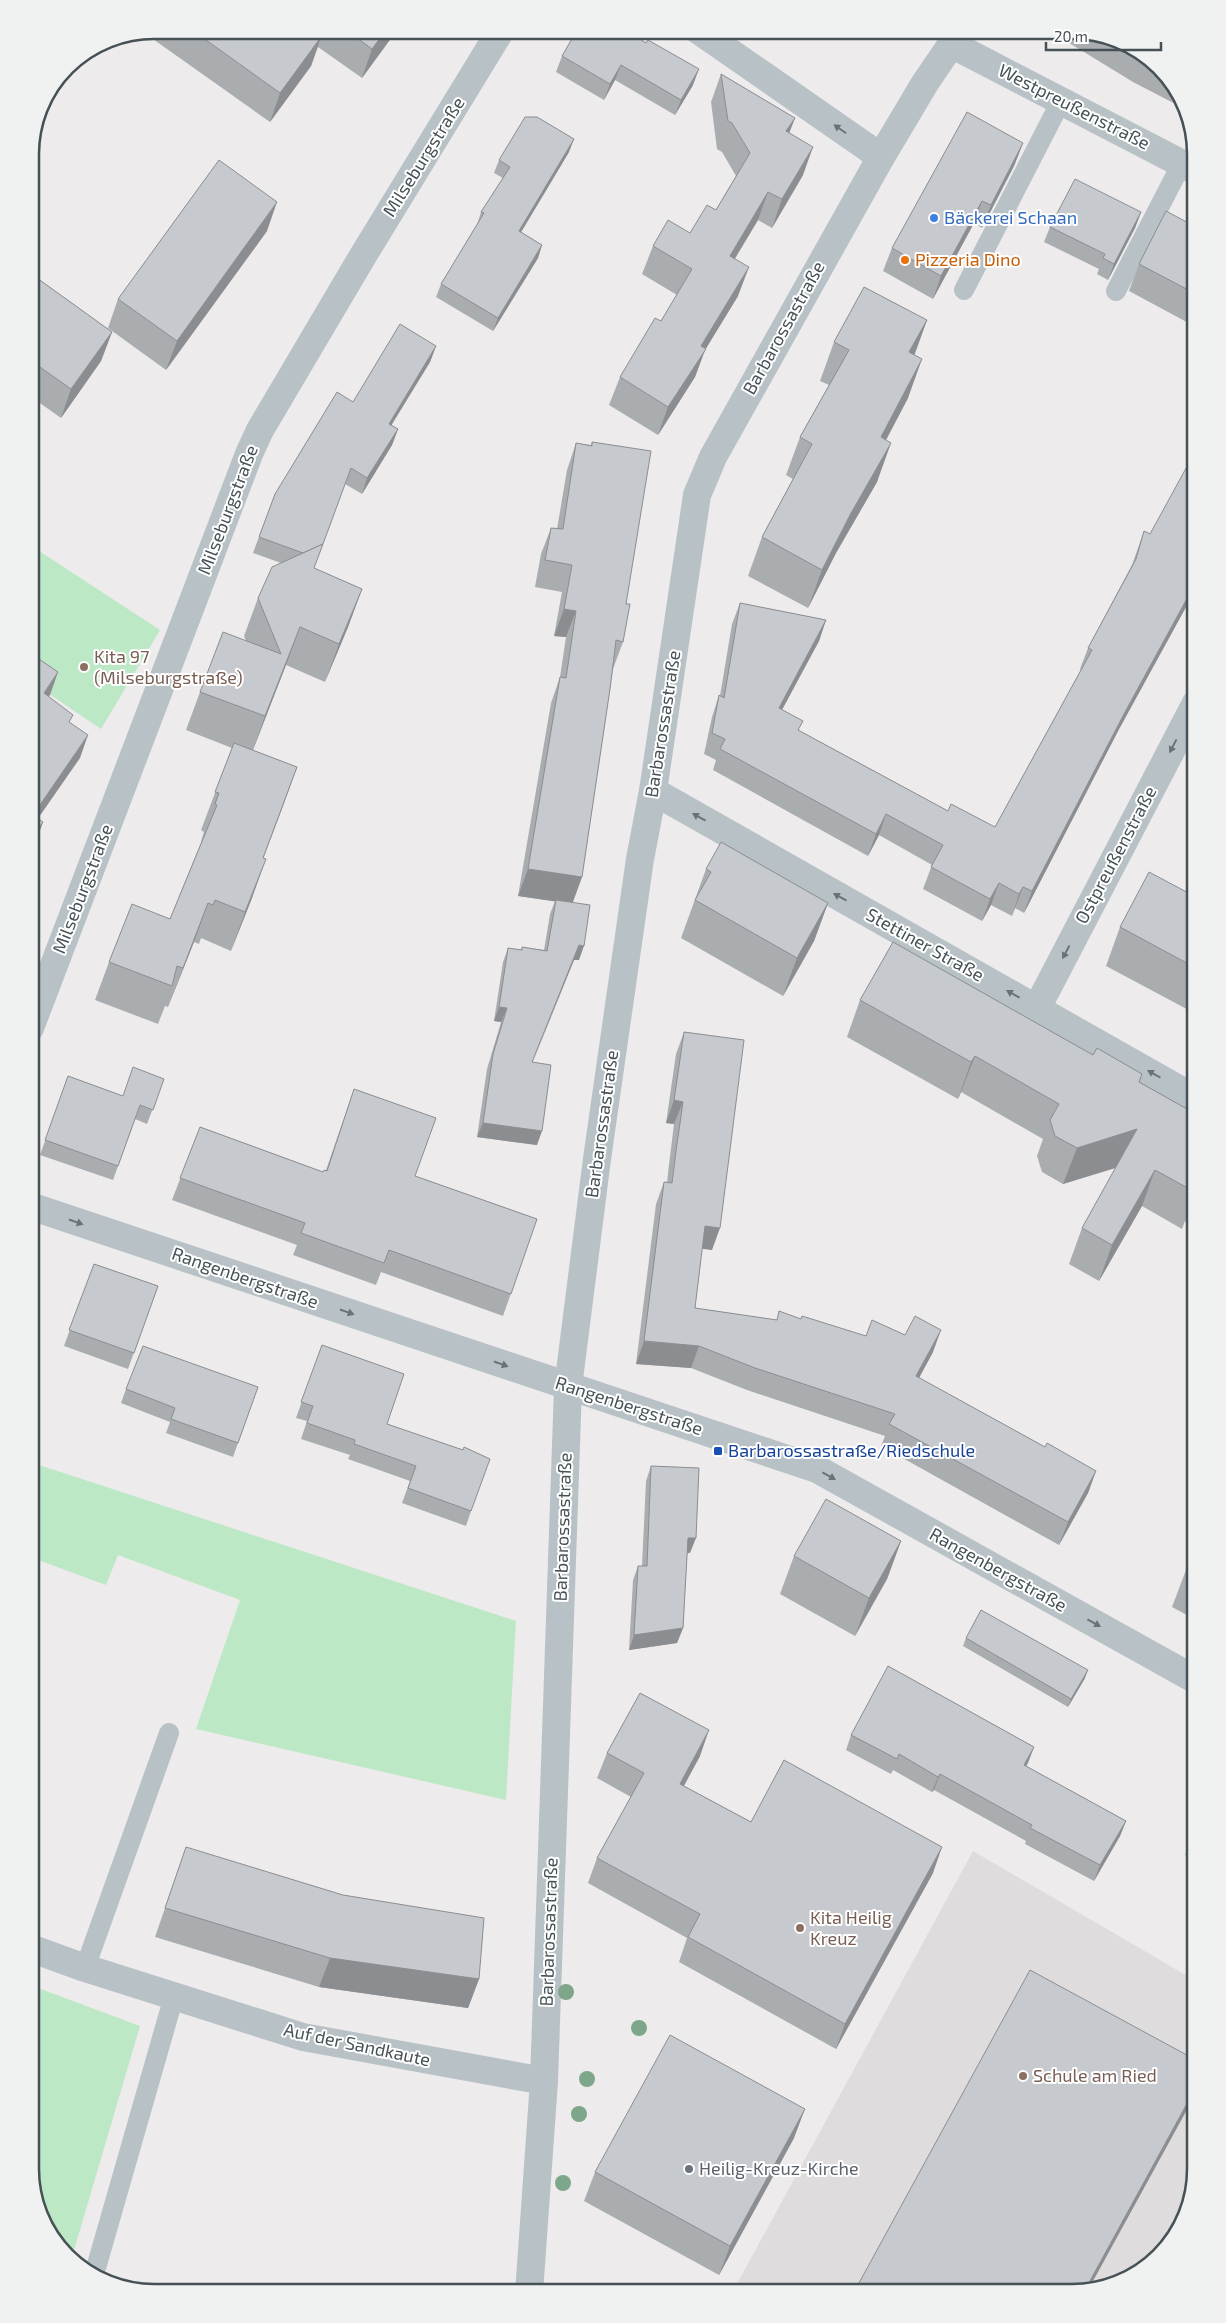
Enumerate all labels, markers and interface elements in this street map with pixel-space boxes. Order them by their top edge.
scale bar [1046,20,1161,52]
text: 20 m [1054,27,1088,45]
street label: Westpreußenstraße [995,58,1154,154]
street label: Milseburgstraße [378,93,469,220]
one-way arrow [834,124,847,134]
place label: Bäckerei Schaan [944,206,1077,228]
marker: Bäckerei Schaan [928,212,940,224]
place label: Pizzeria Dino [915,248,1021,270]
marker: Pizzeria Dino [899,254,911,266]
street label: Barbarossastraße [737,257,829,398]
street label: Milseburgstraße [192,442,262,578]
place label: Kita 97 (Milseburgstraße) [94,645,243,688]
street label: Barbarossastraße [640,649,685,799]
marker: Kita 97 (Milseburgstraße) [78,661,90,673]
one-way arrow [1169,739,1177,753]
street label: Ostpreußenstraße [1070,782,1161,927]
one-way arrow [692,813,705,822]
street label: Milseburgstraße [47,821,117,957]
one-way arrow [833,893,848,901]
street label: Stettiner Straße [863,903,988,986]
one-way arrow [1062,945,1070,960]
one-way arrow [1005,990,1020,998]
street label: Barbarossastraße [580,1049,622,1199]
one-way arrow [1147,1070,1160,1079]
one-way arrow [69,1218,84,1226]
street label: Rangenbergstraße [169,1242,322,1312]
one-way arrow [339,1309,354,1316]
one-way arrow [493,1361,508,1368]
street label: Rangenbergstraße [553,1371,706,1439]
place label: Barbarossastraße/Riedschule [728,1439,975,1461]
marker: Barbarossastraße/Riedschule [712,1445,724,1457]
street label: Barbarossastraße [548,1452,576,1602]
one-way arrow [822,1472,837,1480]
street label: Rangenbergstraße [926,1522,1071,1616]
one-way arrow [1087,1619,1100,1628]
street label: Barbarossastraße [534,1857,562,2007]
place label: Kita Heilig Kreuz [810,1906,892,1949]
marker: Kita Heilig Kreuz [794,1922,806,1934]
street label: Auf der Sandkaute [282,2018,433,2070]
place label: Schule am Ried [1033,2064,1157,2086]
marker: Schule am Ried [1017,2070,1029,2082]
place label: Heilig-Kreuz-Kirche [699,2157,859,2179]
marker: Heilig-Kreuz-Kirche [683,2163,695,2175]

